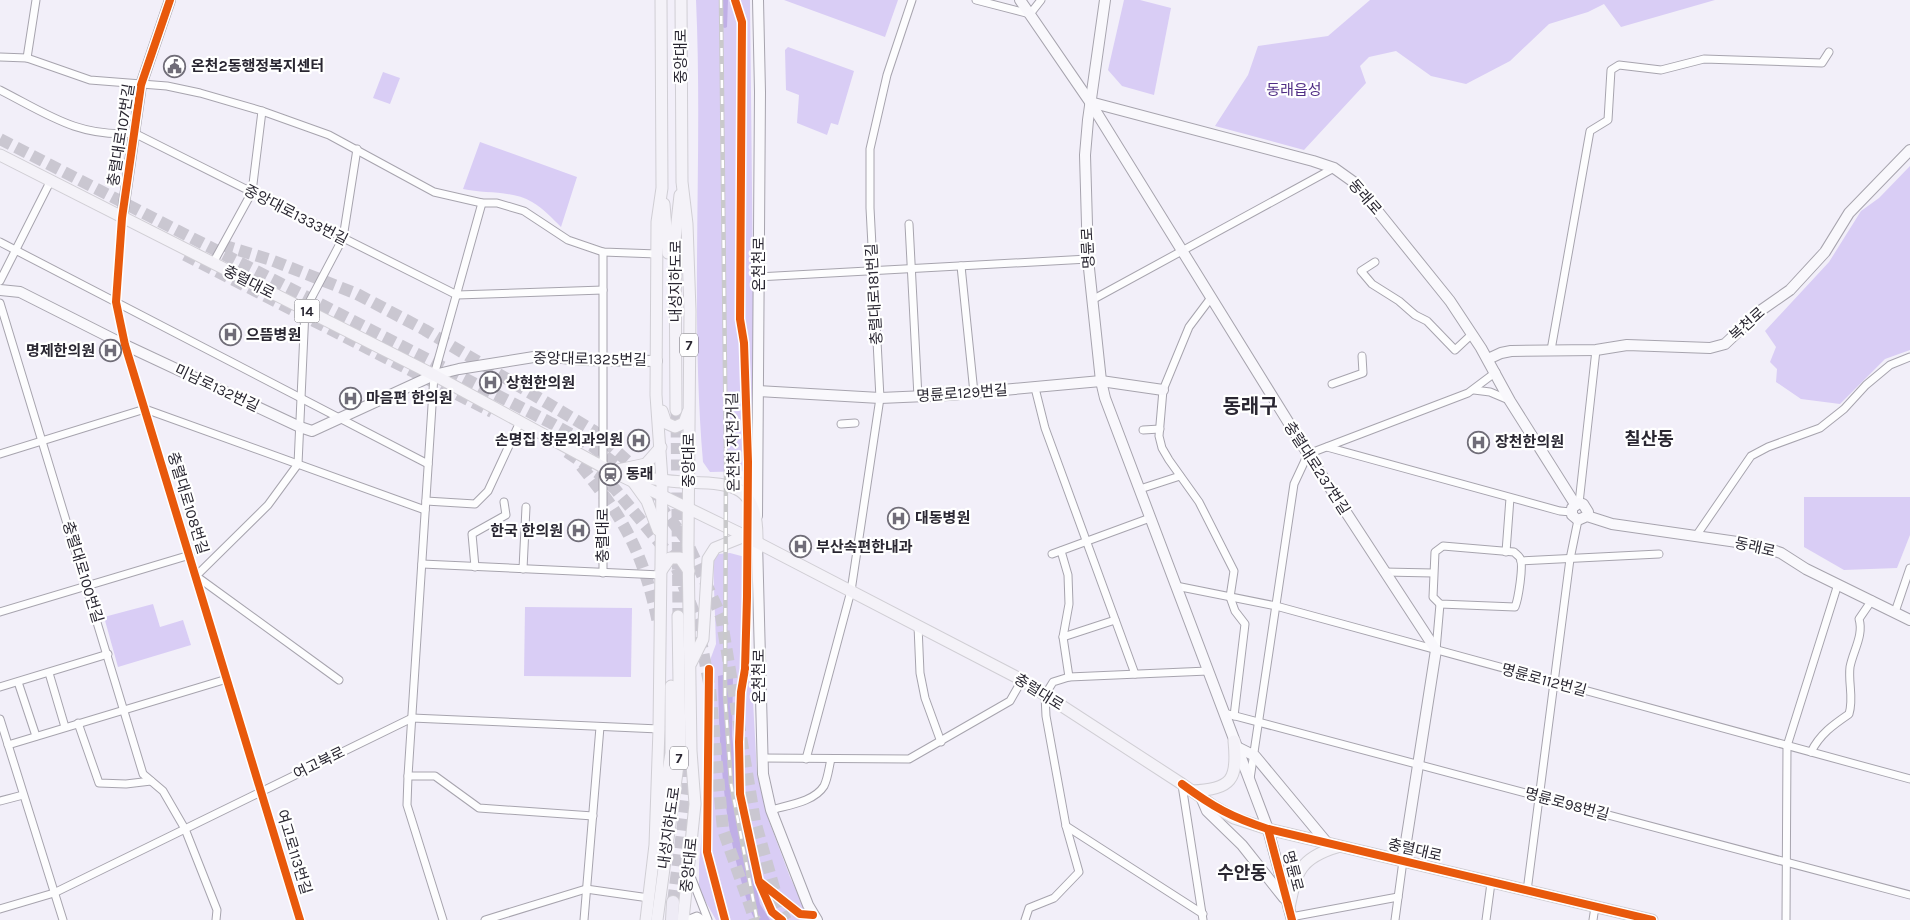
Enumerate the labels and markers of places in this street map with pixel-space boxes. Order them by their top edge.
public building icon: 온천2동행정복지센터 [163,54,187,78]
place label: 온천2동행정복지센터 [191,57,324,75]
hospital icon: 으뜸병원 [218,323,242,347]
place label: 으뜸병원 [246,326,301,344]
hospital icon: 명제한의원 [99,339,123,363]
place label: 명제한의원 [26,342,95,360]
hospital icon: 상현한의원 [478,371,502,395]
place label: 상현한의원 [506,374,575,392]
hospital icon: 마음편 한의원 [338,386,362,410]
place label: 마음편 한의원 [366,389,453,407]
hospital icon: 손명집 창문외과의원 [627,428,651,452]
hospital icon: 장천한의원 [1467,430,1491,454]
place label: 손명집 창문외과의원 [495,431,623,449]
place label: 장천한의원 [1495,433,1564,451]
station icon: 동래 [598,462,622,486]
place label: 동래 [626,465,654,483]
hospital icon: 대동병원 [887,506,911,530]
place label: 대동병원 [915,509,970,527]
hospital icon: 한국 한의원 [567,519,591,543]
place label: 한국 한의원 [490,522,563,540]
hospital icon: 부산속편한내과 [788,535,812,559]
place label: 부산속편한내과 [816,538,913,556]

